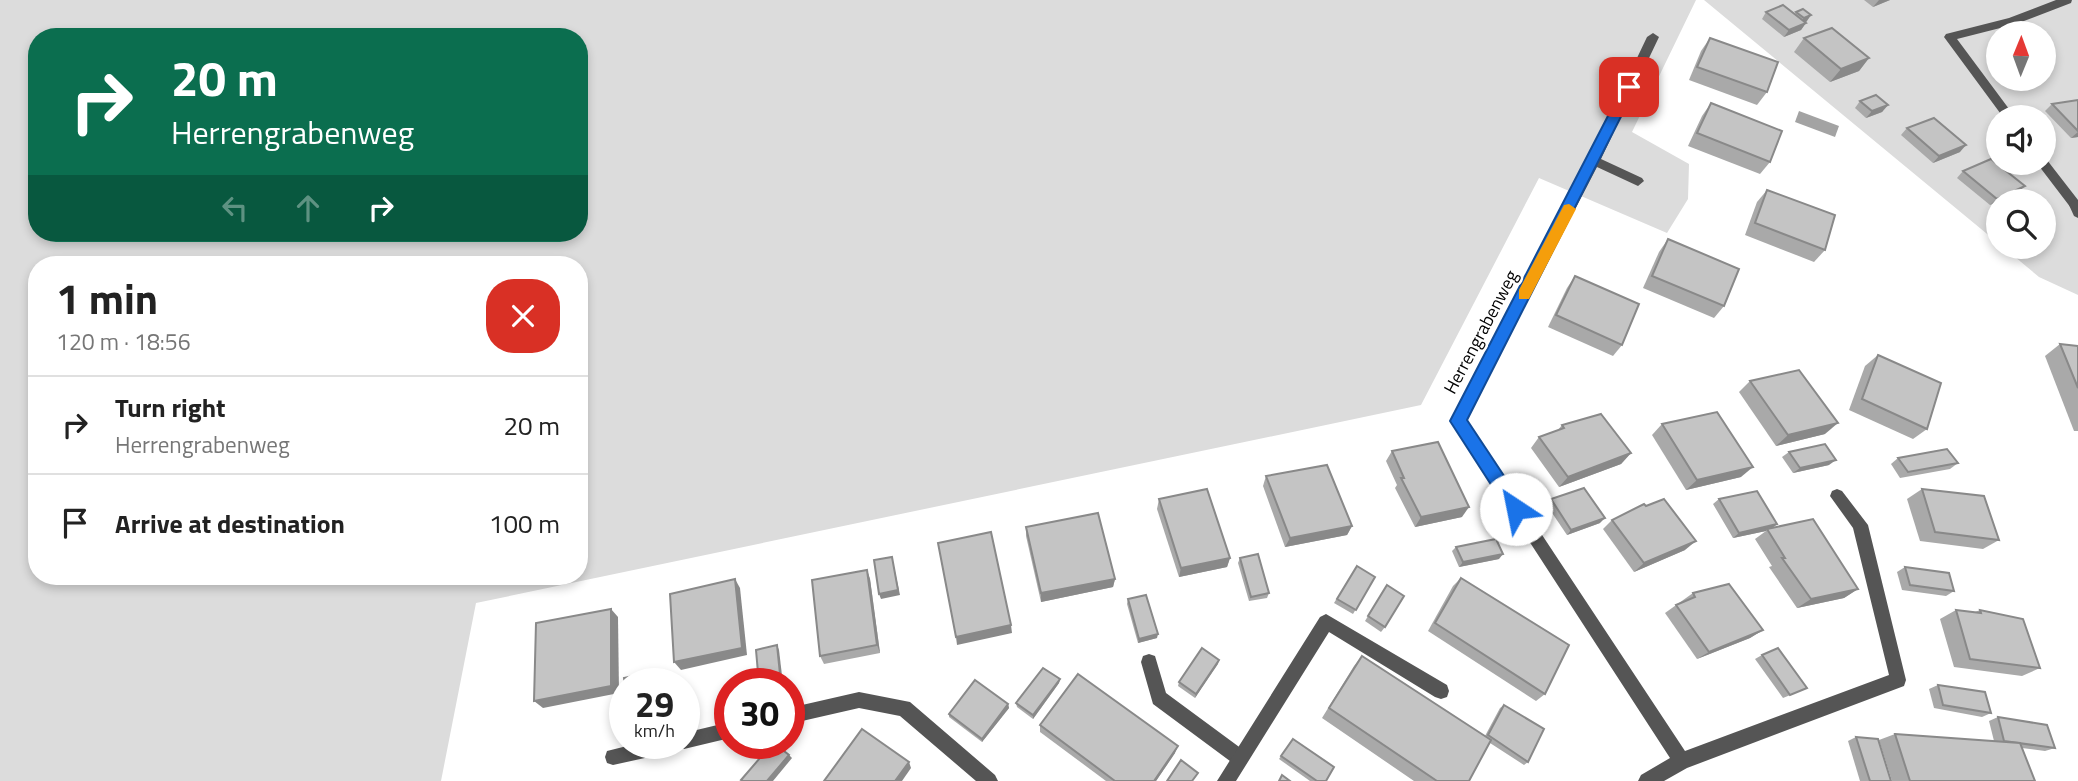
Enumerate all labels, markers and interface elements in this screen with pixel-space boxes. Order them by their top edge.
north arrow [1986,21,2056,91]
map controls [1986,21,2056,259]
text: 20 m [171,40,278,115]
icon: right [56,56,147,147]
pin [1599,57,1659,117]
icon: arrive [1610,68,1648,106]
button: sound [1986,105,2056,175]
text: Herrengrabenweg [171,108,414,156]
icon: left [216,189,254,227]
icon: ahead [289,189,327,227]
icon: right [362,189,400,227]
button: search [1986,189,2056,259]
street label: Herrengrabenweg [1437,265,1525,398]
text: 1 min [56,266,158,330]
button: close [486,279,560,353]
text: 120 m · 18:56 [56,324,191,359]
text: Turn right [115,388,226,427]
icon: right [56,406,94,444]
text: 20 m [503,406,560,445]
text: Herrengrabenweg [115,427,290,462]
position arrow [1479,472,1553,546]
icon: arrive [56,504,94,542]
text: Arrive at destination [115,504,345,543]
text: 100 m [489,504,560,543]
speed limit sign: 30 [714,668,805,759]
text: 29 [635,677,674,731]
text: km/h [634,717,675,744]

